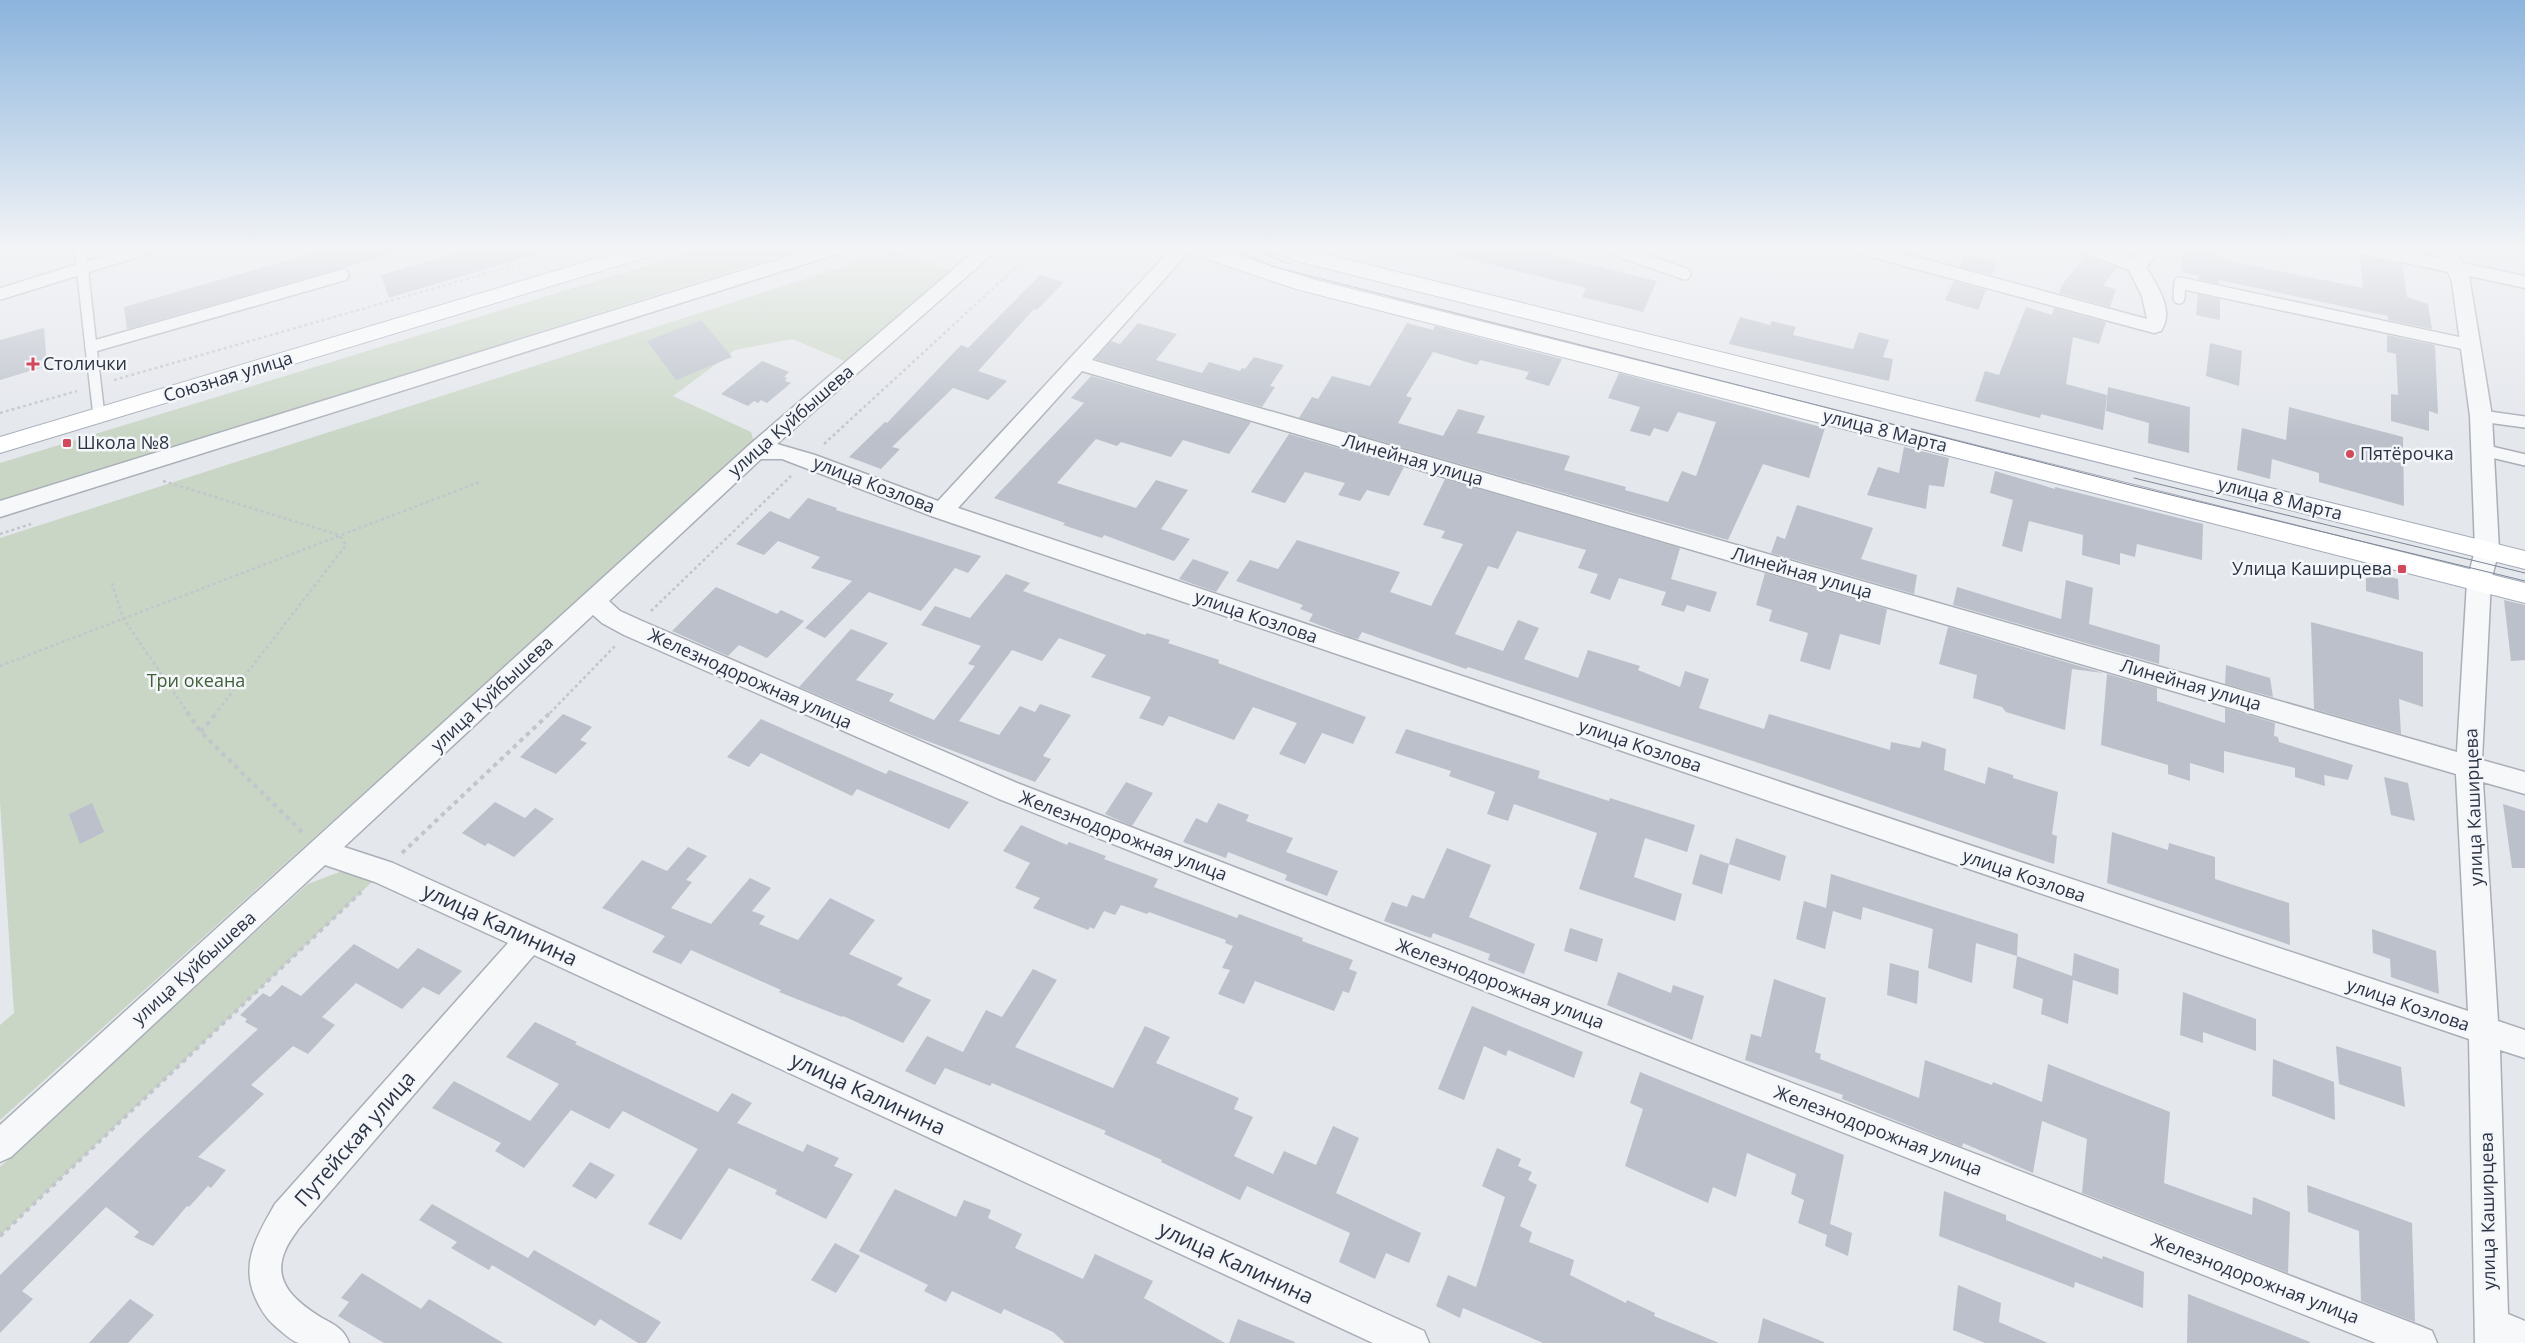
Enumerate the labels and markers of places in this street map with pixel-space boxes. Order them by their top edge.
place label: Столички [43,351,127,375]
marker: Столички [27,358,39,370]
place label: Школа №8 [77,430,169,454]
marker: Школа №8 [61,437,73,449]
place label: Пятёрочка [2360,441,2454,465]
marker: Пятёрочка [2344,448,2356,460]
place label: Улица Каширцева [2232,556,2392,580]
marker: Улица Каширцева [2396,563,2408,575]

